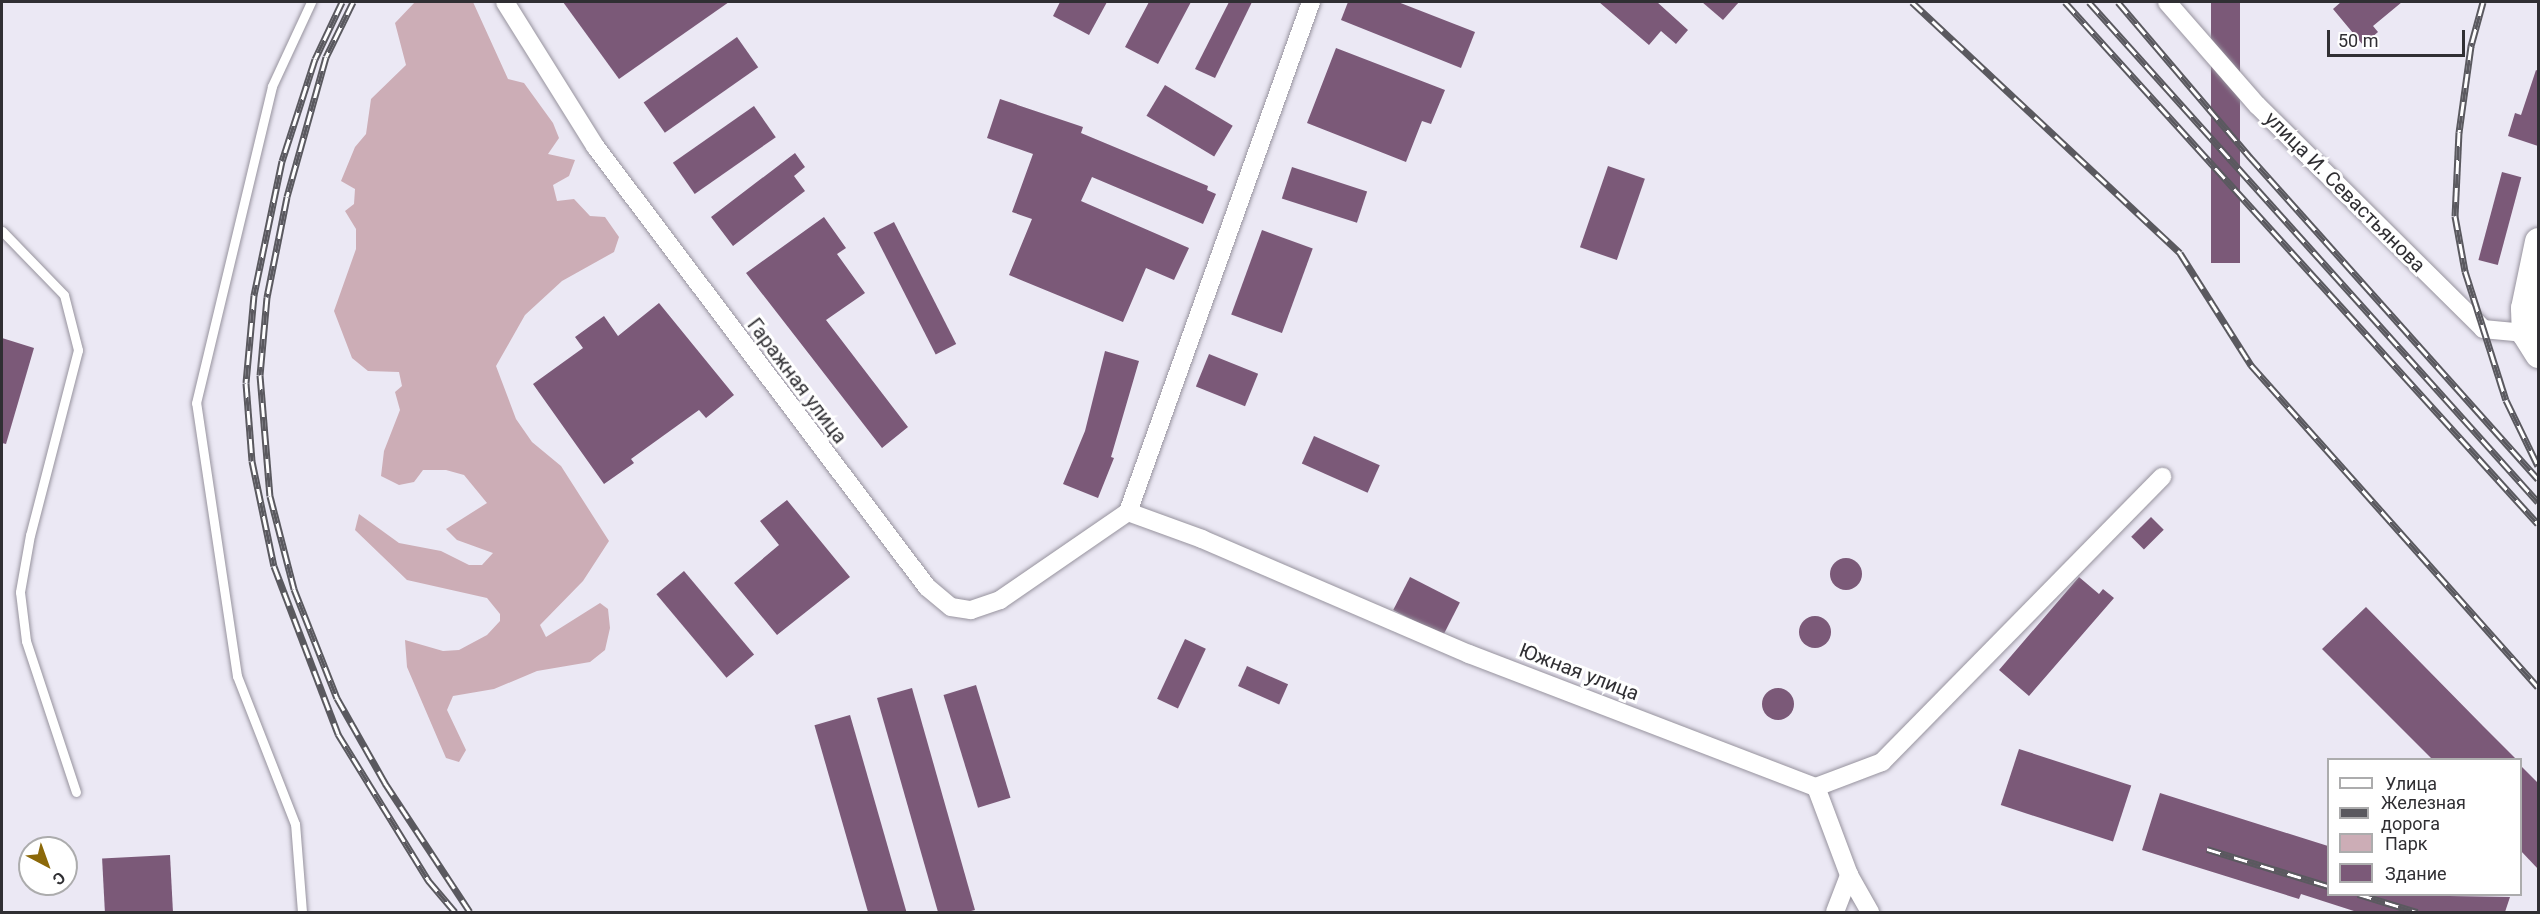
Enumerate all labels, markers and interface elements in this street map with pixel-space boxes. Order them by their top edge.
scale bar [2330,18,2468,56]
text: 50 m [2338,30,2378,51]
street label: улица И. Севастьянова [2260,107,2430,277]
street label: Гаражная улица [742,314,852,448]
street label: Южная улица [1516,638,1642,706]
legend [2327,758,2522,896]
text: Улица [2385,773,2437,794]
text: Железная дорога [2381,792,2466,834]
text: Парк [2385,833,2427,854]
north arrow [18,836,78,896]
text: Здание [2385,863,2447,884]
text: С [49,868,69,889]

